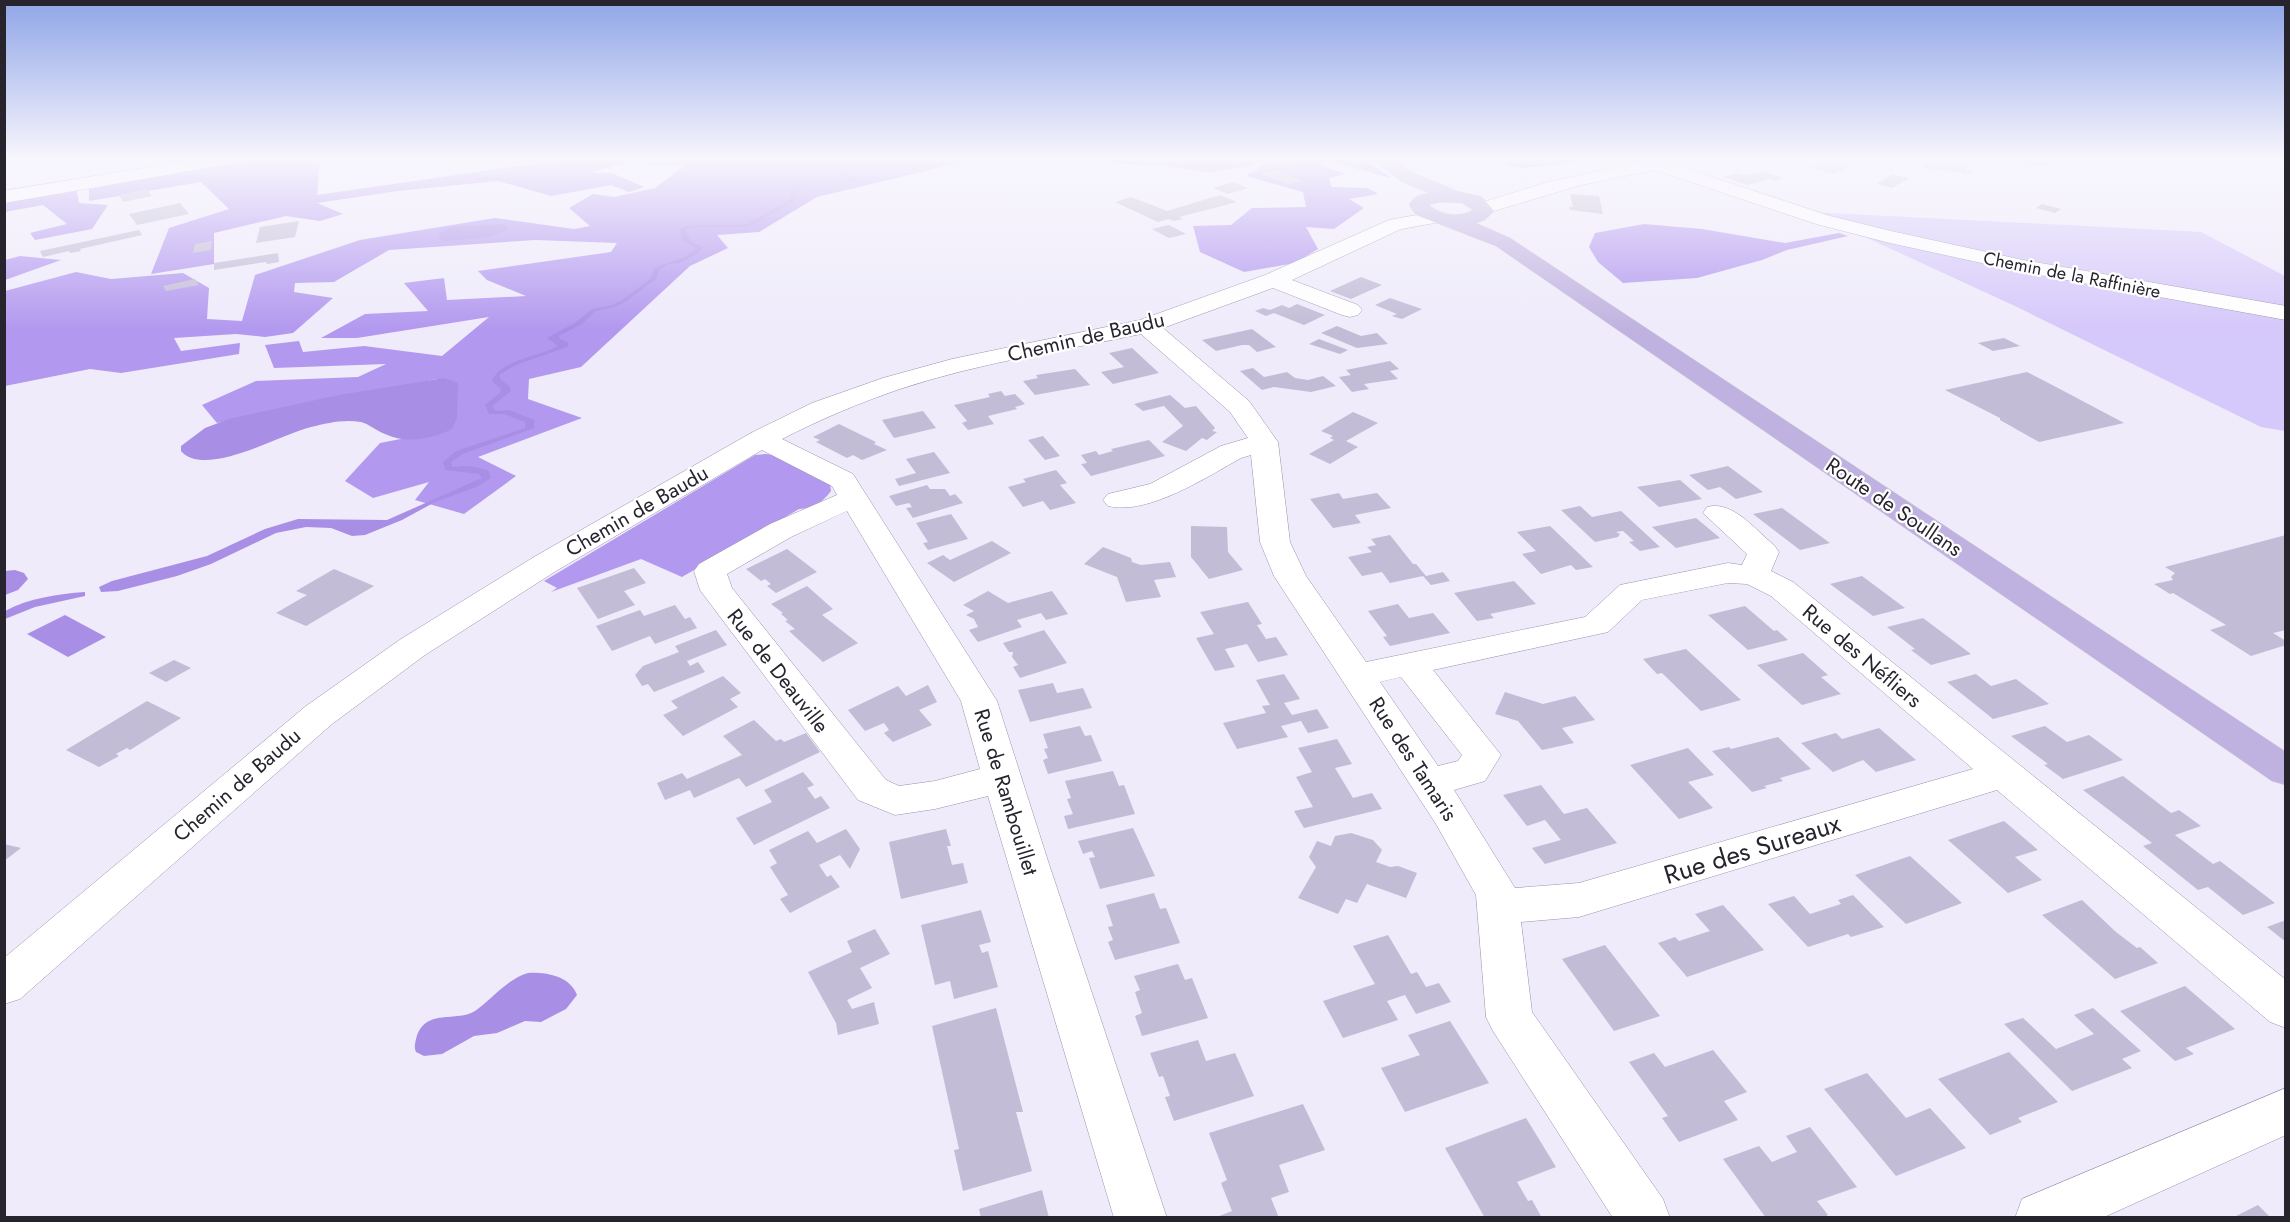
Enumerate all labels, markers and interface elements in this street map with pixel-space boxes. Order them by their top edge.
street label: Chemin de la Raffinière [1981,245,2163,305]
street label: Chemin de Baudu [1005,304,1167,370]
street label: Route de Soullans [1820,450,1968,564]
street label: Chemin de Baudu [560,458,714,564]
street label: Rue des Néfliers [1796,597,1928,715]
street label: Rue de Deauville [720,603,836,740]
street label: Rue des Tamaris [1362,691,1464,827]
street label: Rue de Rambouillet [966,705,1046,879]
street label: Chemin de Baudu [167,721,307,849]
street label: Rue des Sureaux [1659,804,1845,894]

